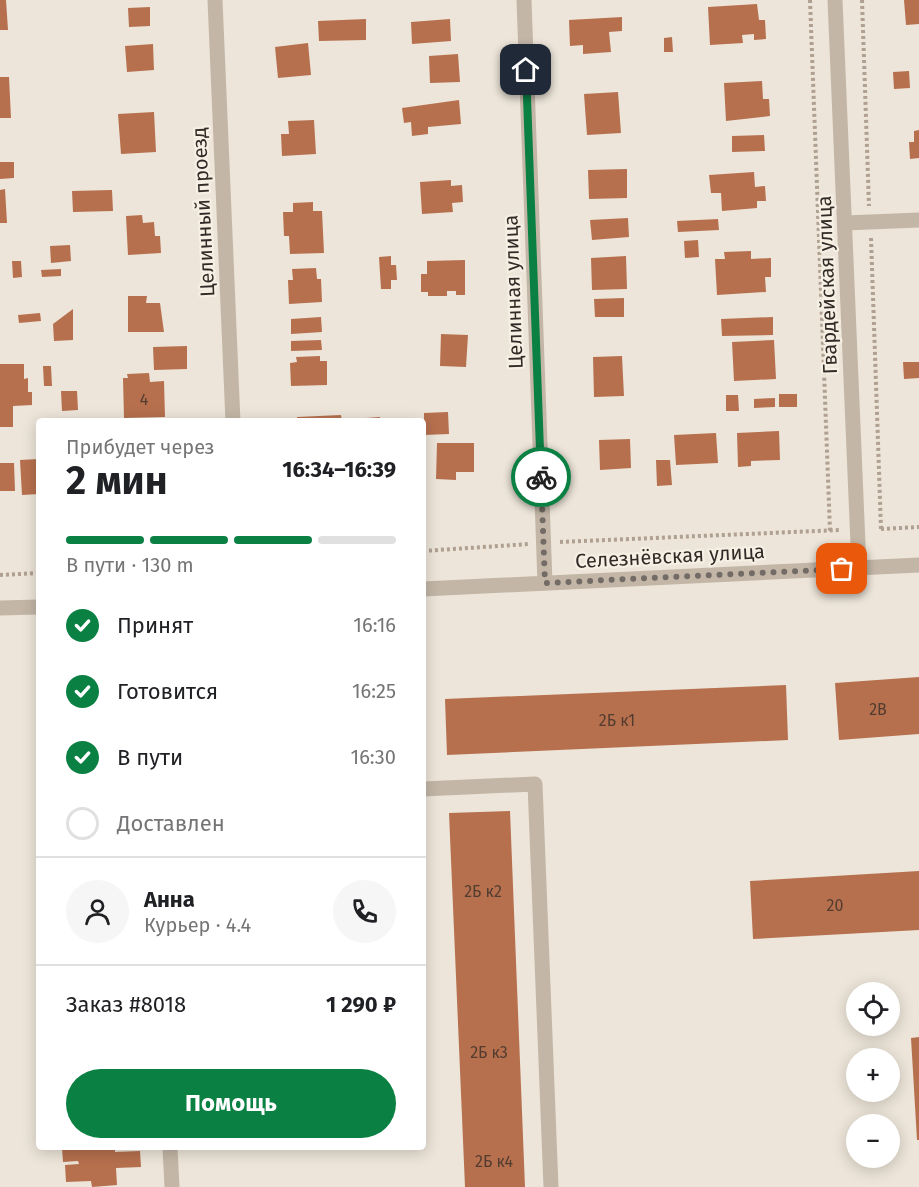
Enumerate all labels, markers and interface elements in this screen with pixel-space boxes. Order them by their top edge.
pin [500,44,551,95]
icon: home [509,53,542,86]
street label: Целинный проезд [187,127,219,297]
street label: Гвардейская улица [812,195,842,375]
street label: Целинная улица [498,215,528,369]
house number: 4 [140,390,149,409]
text: Прибудет через [66,435,215,459]
courier [511,447,571,507]
text: 16:34–16:39 [282,456,396,483]
text: 2 мин [66,458,168,504]
icon: bike [525,461,558,494]
street label: Селезнёвская улица [575,539,765,573]
pin [816,543,867,594]
icon: bag [825,552,858,585]
text: В пути · 130 m [66,553,194,577]
icon: check [66,609,99,642]
text: Принят [117,612,193,639]
text: 16:16 [353,613,396,637]
icon: check [66,675,99,708]
text: Готовится [117,678,218,705]
text: 16:25 [352,679,396,703]
house number: 2В [869,700,887,719]
house number: 2Б к1 [599,711,635,730]
icon: check [66,741,99,774]
text: В пути [117,744,183,771]
text: 16:30 [351,745,396,769]
text: Доставлен [117,810,225,837]
button: person [66,880,129,943]
button: phone [333,880,396,943]
house number: 2Б к2 [464,882,502,901]
text: Анна [144,886,195,913]
house number: 20 [827,896,843,915]
text: Курьер · 4.4 [144,913,251,937]
map controls [846,982,900,1168]
button: locate [846,982,900,1036]
text: Заказ #8018 [66,991,186,1018]
text: 1 290 ₽ [326,991,396,1018]
house number: 2Б к3 [470,1043,508,1062]
button: + [846,1048,900,1102]
button: Помощь [66,1069,396,1138]
button: − [846,1114,900,1168]
house number: 2Б к4 [475,1152,513,1171]

